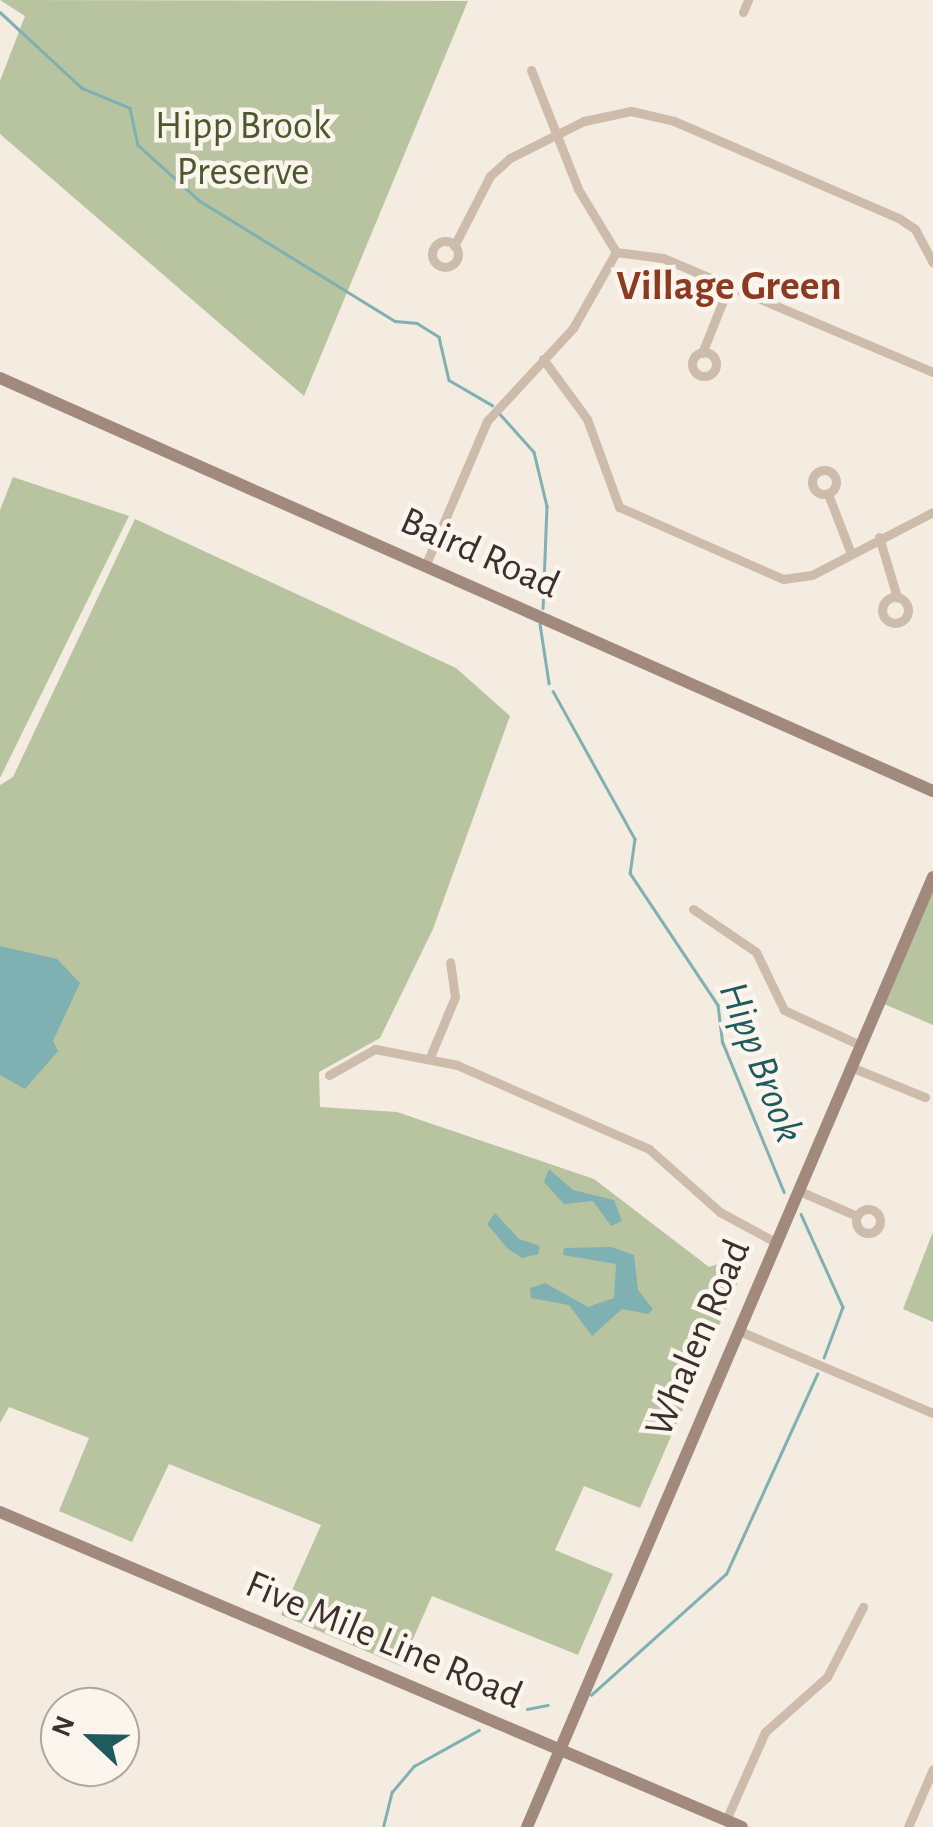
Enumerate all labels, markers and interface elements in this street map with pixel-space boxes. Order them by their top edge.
park label: Hipp Brook Preserve [155,102,331,196]
district label: Village Green [616,261,842,311]
street label: Baird Road [393,497,567,609]
water label: Hipp Brook [707,975,815,1149]
street label: Whalen Road [635,1232,761,1444]
street label: Five Mile Line Road [238,1560,530,1720]
north arrow [40,1687,140,1787]
text: N [47,1712,81,1741]

